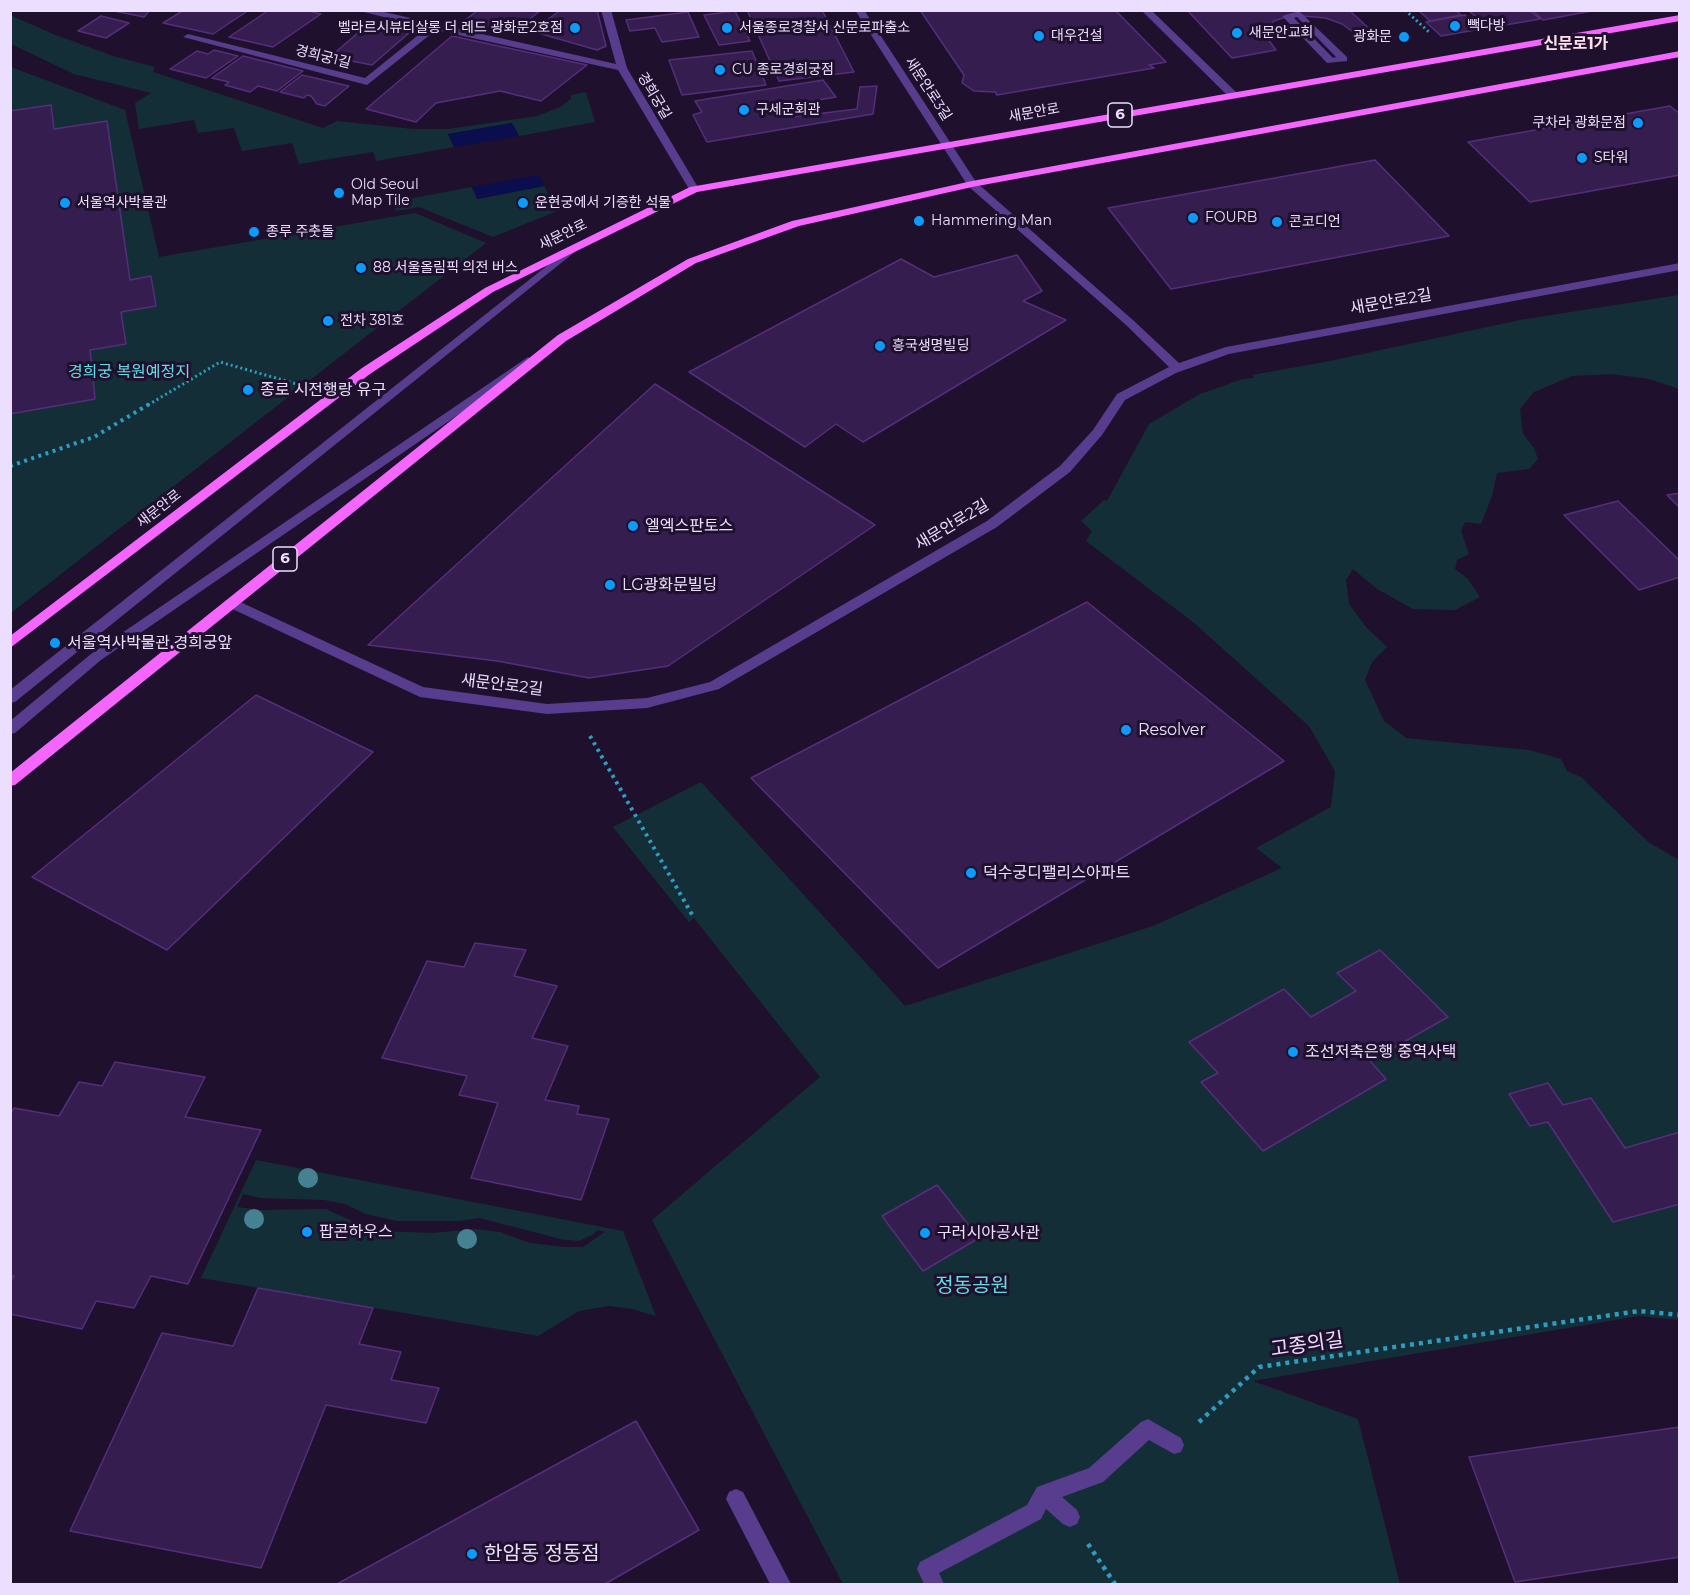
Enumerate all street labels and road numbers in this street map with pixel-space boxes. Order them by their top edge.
street label: 경희궁1길 [294,42,352,72]
street label: 새문안로3길 [901,54,955,124]
street label: 경희궁길 [634,70,674,122]
street label: 새문안로 [1007,100,1061,126]
road number: 6 [1108,103,1132,127]
street label: 새문안로 [536,216,590,254]
street label: 새문안로2길 [1349,285,1433,319]
street label: 새문안로 [134,487,184,531]
street label: 새문안로2길 [912,495,992,555]
road number: 6 [273,547,297,571]
street label: 새문안로2길 [460,670,544,700]
street label: 고종의길 [1269,1328,1345,1362]

